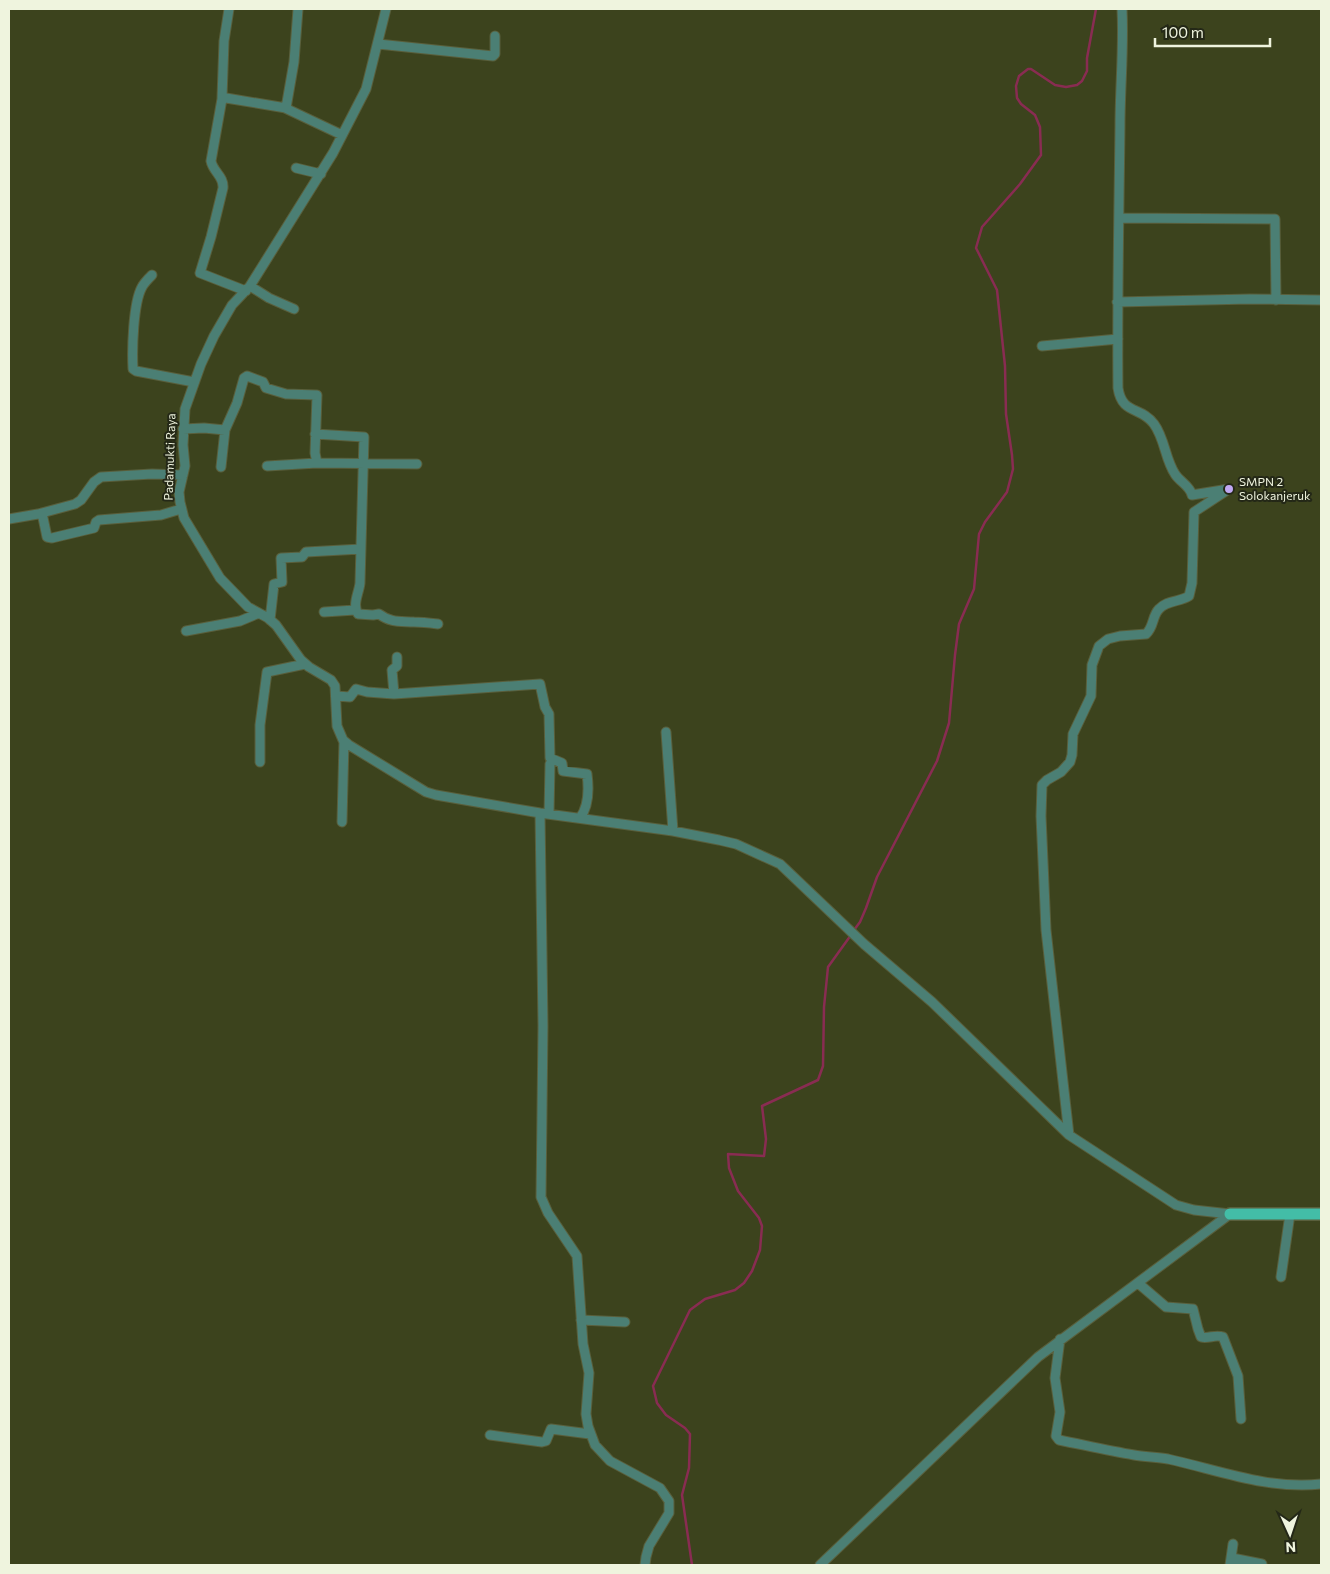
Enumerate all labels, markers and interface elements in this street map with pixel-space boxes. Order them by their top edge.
scale bar [1155,15,1270,47]
text: 100 m [1162,23,1204,41]
street label: Padamukti Raya [160,413,178,501]
place label: SMPN 2 Solokanjeruk [1239,474,1311,502]
marker: SMPN 2 Solokanjeruk [1223,483,1235,495]
north arrow [1265,1509,1315,1559]
text: N [1285,1539,1296,1556]

